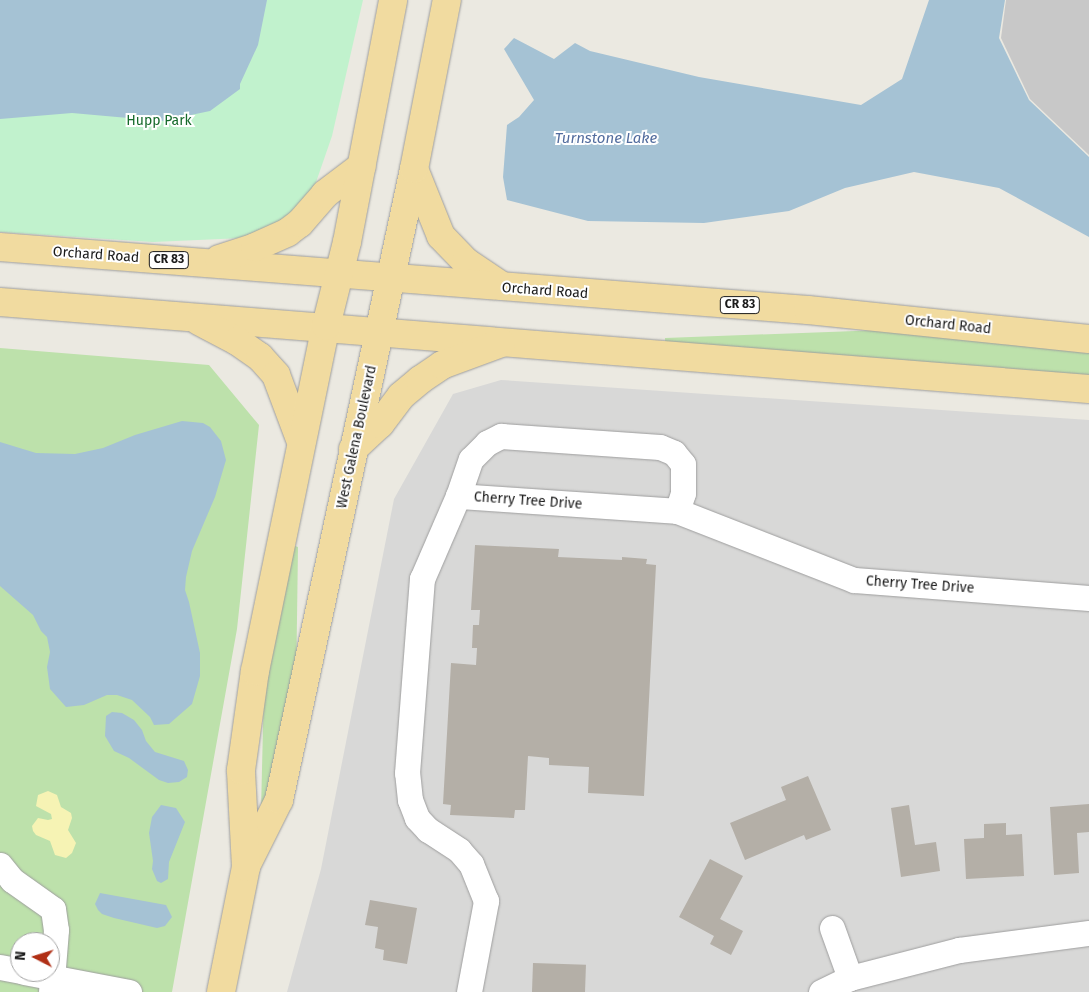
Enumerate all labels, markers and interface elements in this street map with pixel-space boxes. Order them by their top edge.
park label: Hupp Park [126,113,192,129]
water label: Turnstone Lake [555,130,657,148]
street label: Orchard Road [52,244,140,266]
road number: CR 83 [148,250,190,270]
street label: Orchard Road [501,280,589,302]
road number: CR 83 [719,296,761,314]
street label: Orchard Road [904,312,992,338]
street label: West Galena Boulevard [334,364,380,510]
street label: Cherry Tree Drive [473,489,583,513]
street label: Cherry Tree Drive [865,573,975,597]
north arrow [10,932,60,982]
text: N [12,950,29,961]

